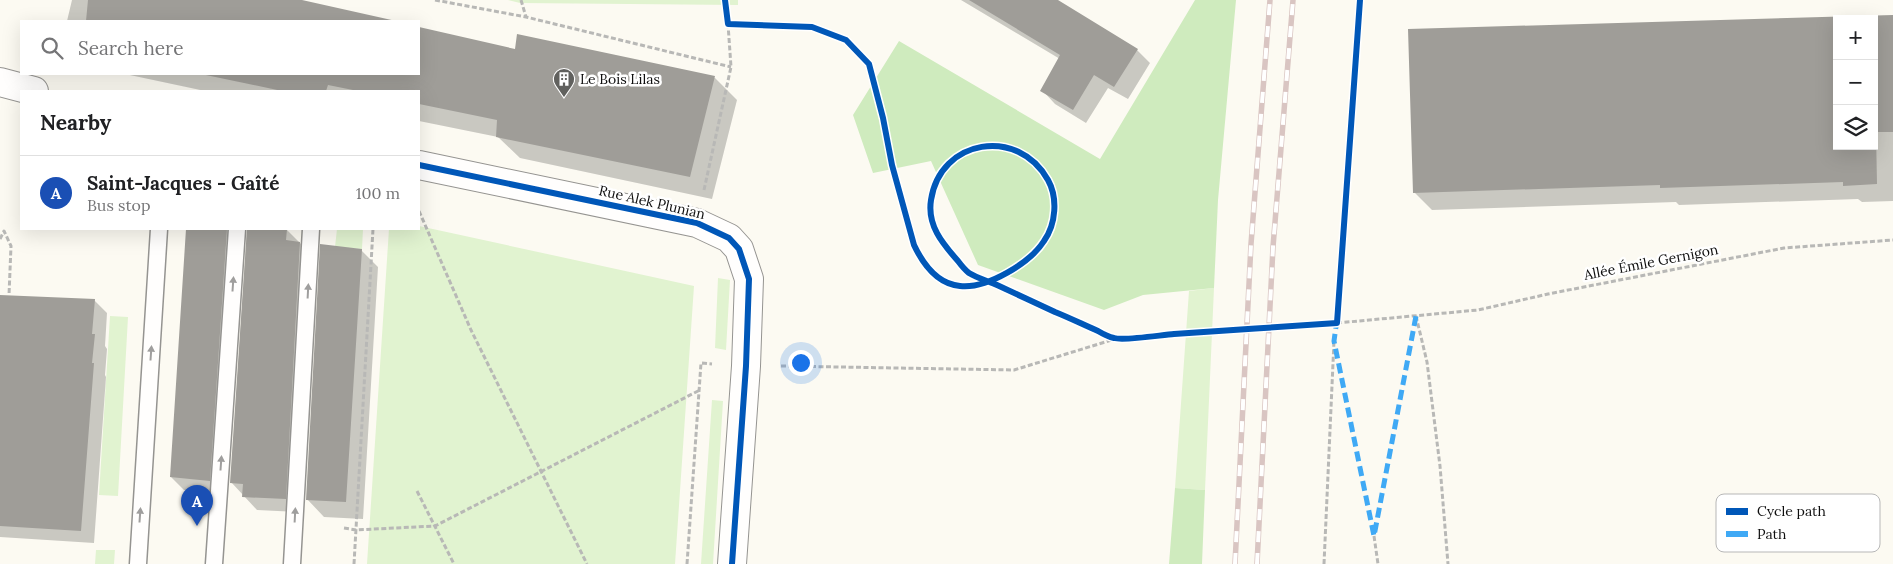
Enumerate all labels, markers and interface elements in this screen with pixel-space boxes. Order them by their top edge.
map controls [1833,15,1878,150]
button: + [1833,15,1878,60]
search box [20,20,420,75]
icon: search [38,34,66,62]
text: Search here [78,36,184,60]
button: − [1833,60,1878,105]
building icon: Le Bois Lilas [552,67,576,98]
place label: Le Bois Lilas [580,70,660,88]
button: layers [1833,105,1878,150]
text: Nearby [40,109,111,136]
text: Saint-Jacques - Gaîté [87,171,279,195]
street label: Rue Alek Plunian [597,181,707,223]
text: A [51,183,61,203]
text: 100 m [356,183,400,203]
text: Bus stop [87,195,151,215]
street label: Allée Émile Gernigon [1581,240,1720,284]
one-way arrow [230,276,238,292]
one-way arrow [304,283,312,299]
one-way arrow [148,345,156,361]
your location [788,350,814,376]
one-way arrow [218,455,226,471]
pin: A [181,485,213,526]
legend [1716,494,1880,552]
text: Cycle path [1757,502,1826,520]
one-way arrow [137,507,145,523]
one-way arrow [292,507,300,523]
text: Path [1757,525,1786,543]

